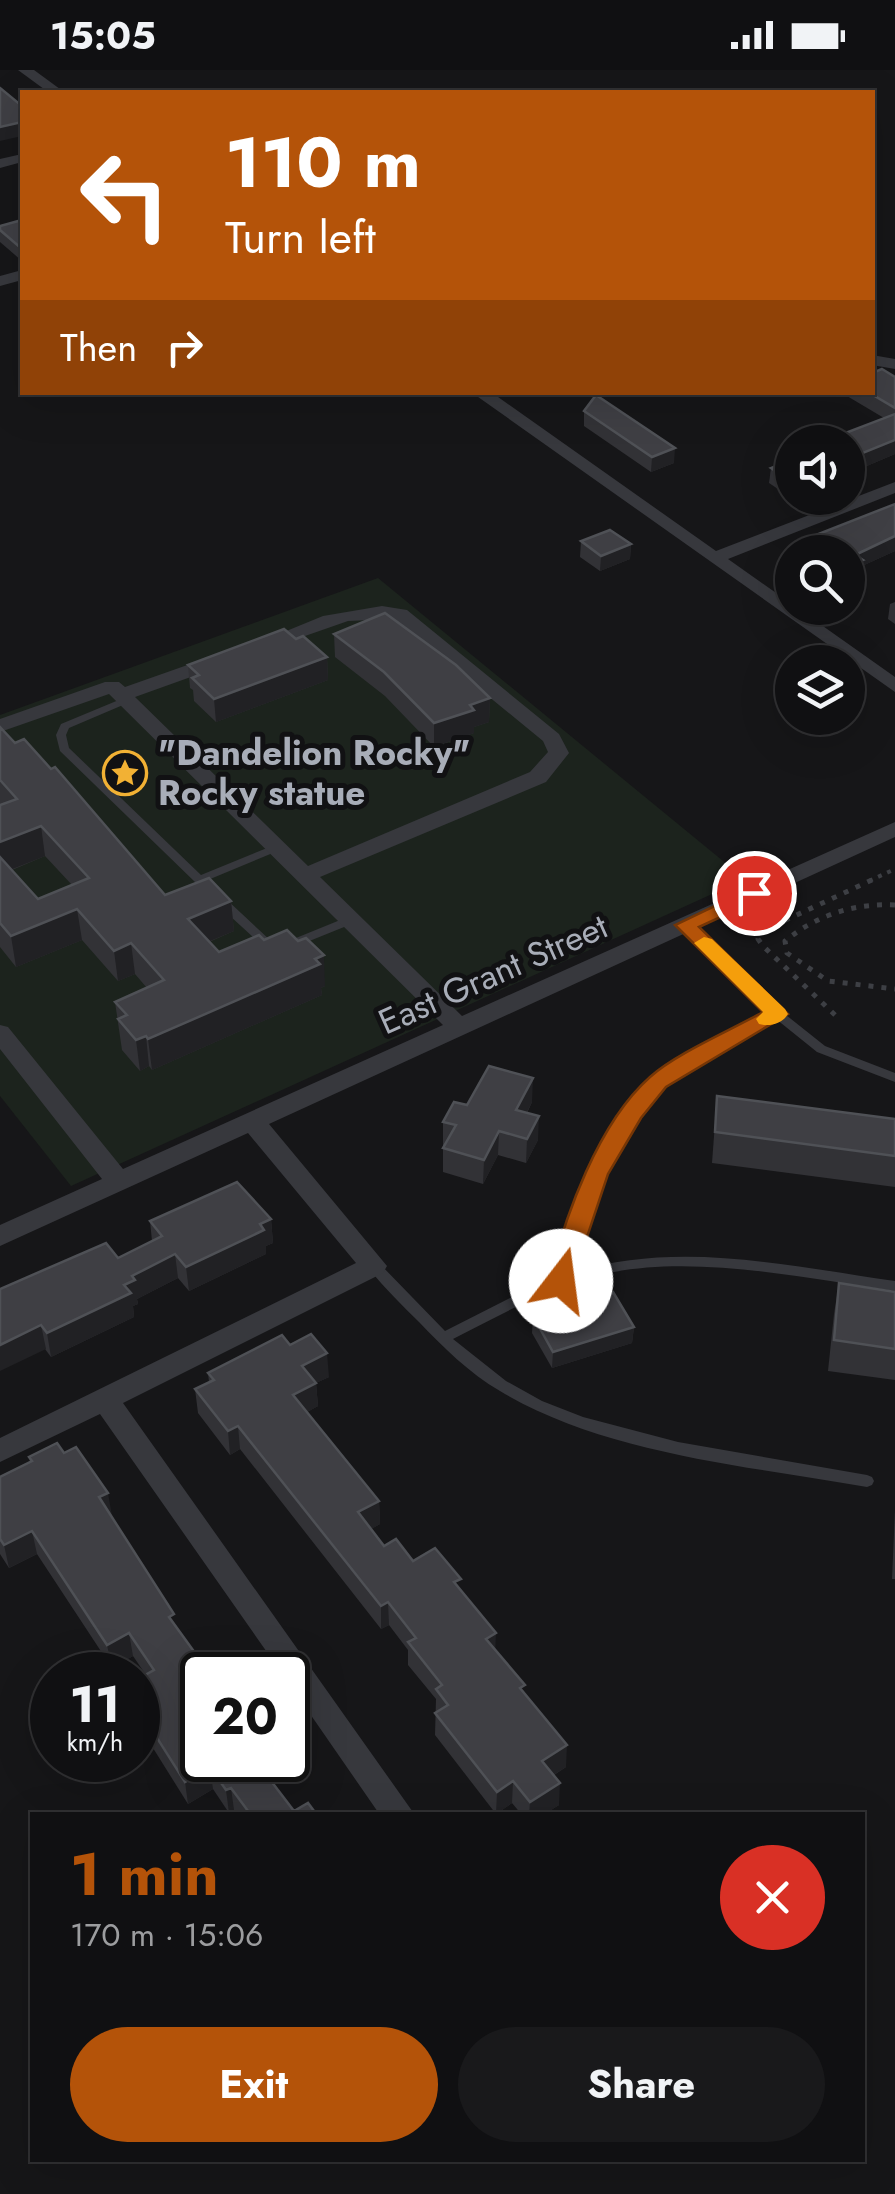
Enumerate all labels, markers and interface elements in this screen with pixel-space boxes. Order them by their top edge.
text: 15:05 [50,8,156,63]
text: 110 m [225,112,421,213]
icon: left [60,130,190,260]
text: Turn left [225,205,376,270]
text: Then [60,320,137,375]
icon: right [157,320,212,375]
map controls [775,425,865,735]
button: sound [775,425,865,515]
button: search [775,535,865,625]
button: layers [775,645,865,735]
place label: "Dandelion Rocky" Rocky statue [158,728,470,818]
place icon: "Dandelion Rocky" Rocky statue [102,750,148,796]
pin [712,851,797,936]
icon: arrive [727,866,782,921]
street label: East Grant Street [371,901,616,1047]
position arrow [509,1229,613,1333]
speed limit sign: 20 [180,1652,310,1782]
text: 11 [70,1668,120,1741]
text: km/h [67,1724,123,1760]
text: 1 min [70,1831,219,1918]
button: close [720,1845,825,1950]
text: 170 m · 15:06 [70,1912,263,1958]
button: Exit [70,2027,438,2142]
button: Share [458,2027,825,2142]

